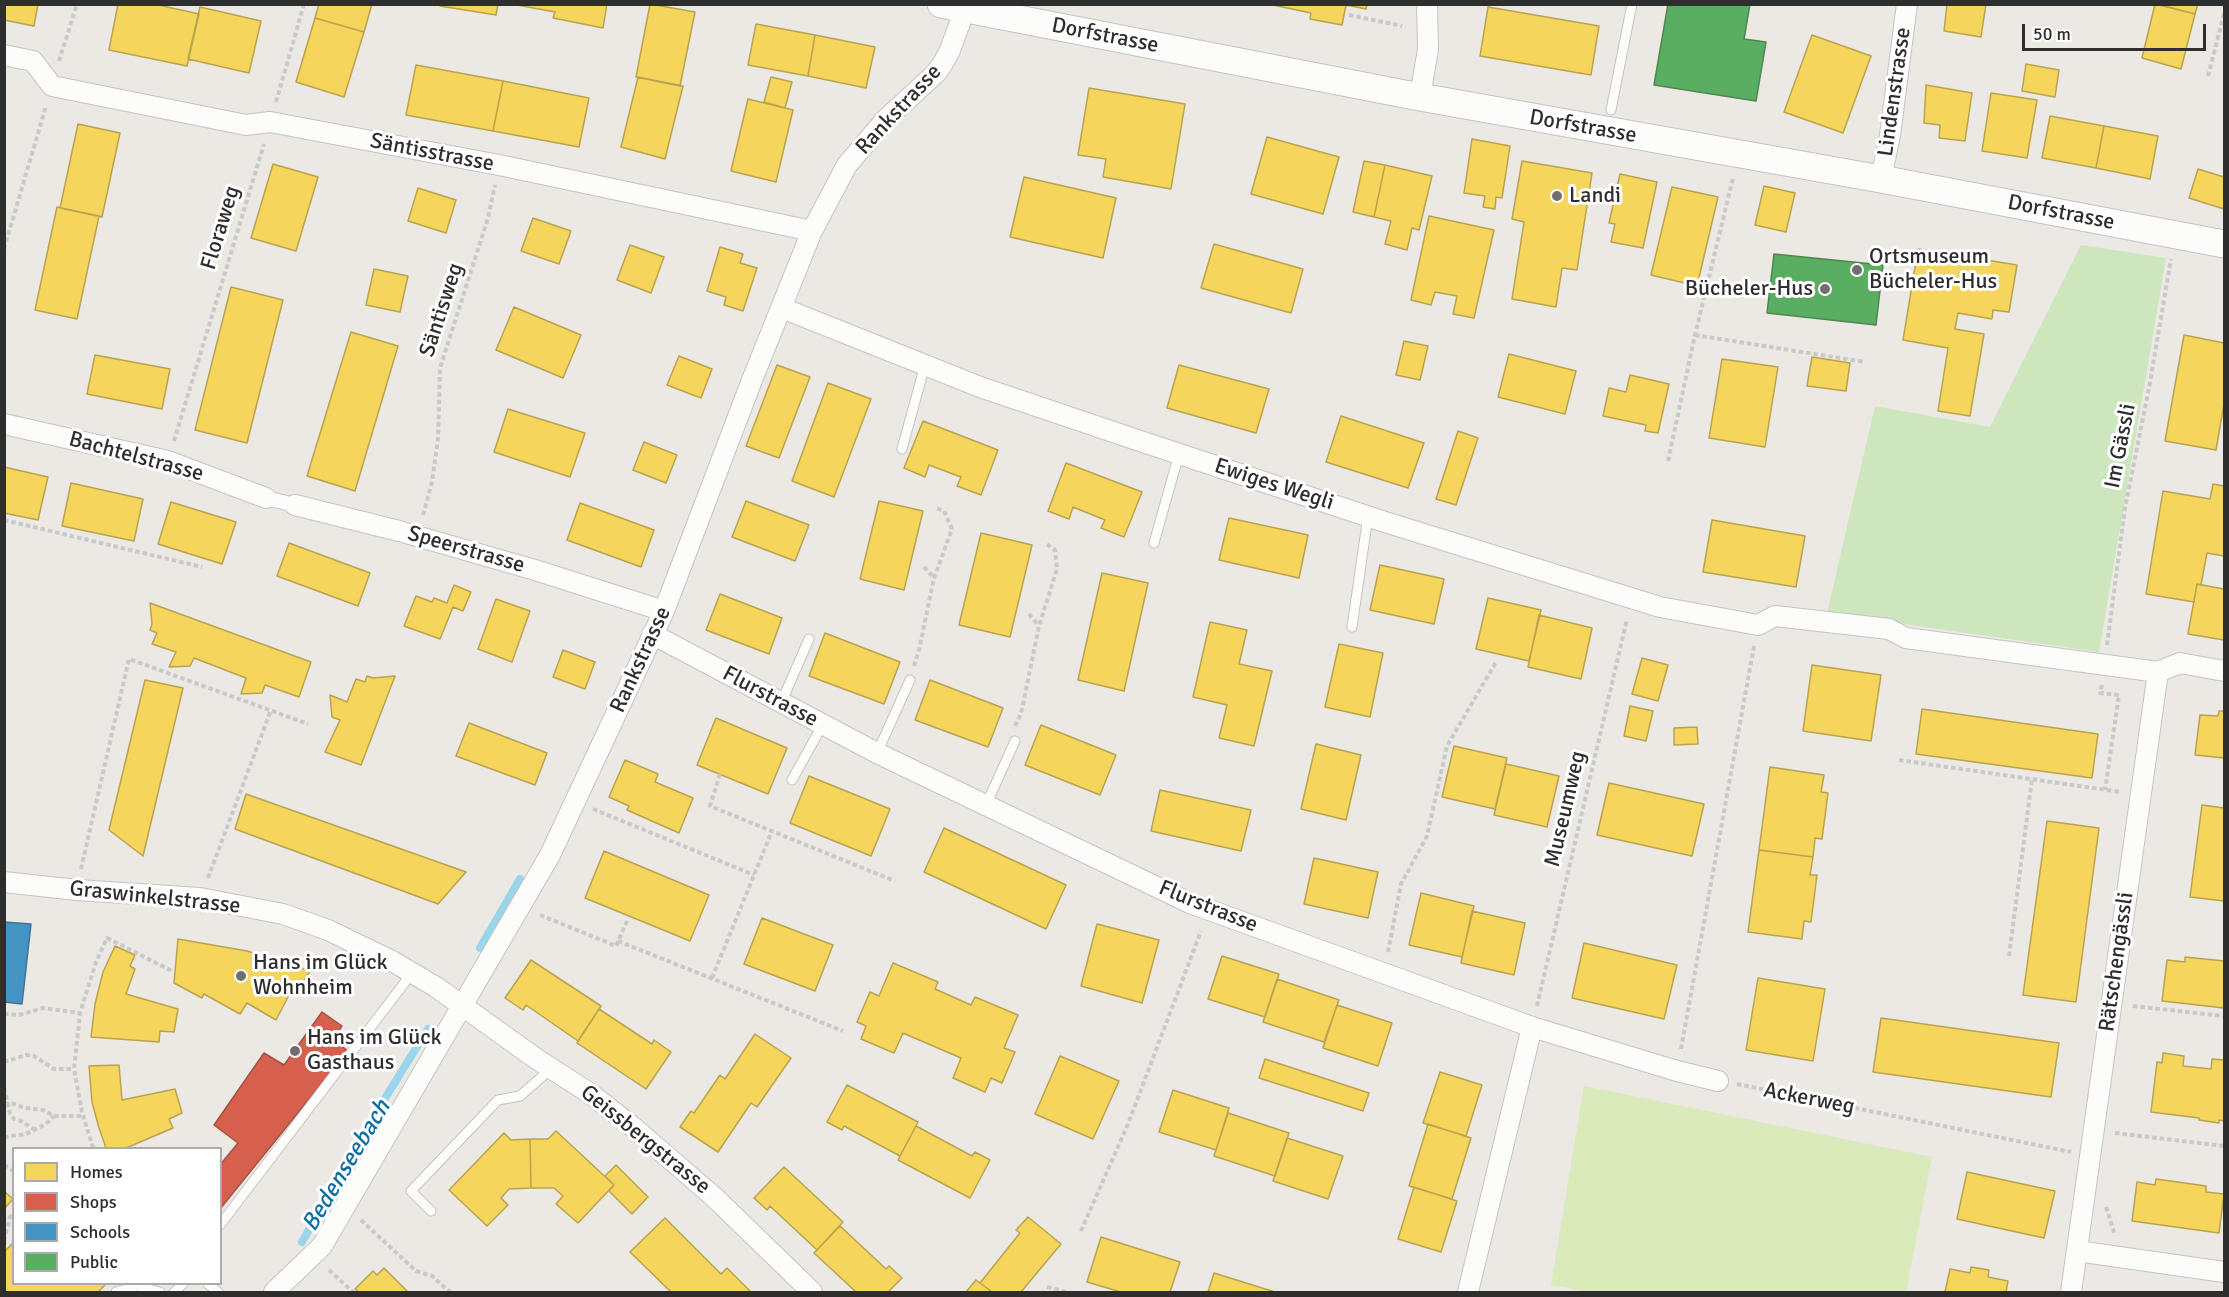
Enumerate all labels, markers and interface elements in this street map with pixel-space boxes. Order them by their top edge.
scale bar [2025,12,2210,50]
street label: Dorfstrasse [1049,13,1161,59]
text: 50 m [2033,23,2071,45]
street label: Lindenstrasse [1873,26,1917,158]
street label: Rankstrasse [851,59,947,161]
street label: Dorfstrasse [1527,105,1639,149]
street label: Säntisstrasse [368,128,496,178]
street label: Floraweg [196,183,246,273]
place label: Landi [1569,183,1621,209]
marker: Landi [1550,189,1564,203]
street label: Dorfstrasse [2005,190,2117,236]
place label: Ortsmuseum Bücheler-Hus [1869,244,1997,296]
street label: Säntisweg [414,260,470,360]
marker: Ortsmuseum Bücheler-Hus [1850,263,1864,277]
place label: Bücheler-Hus [1685,276,1813,302]
marker: Bücheler-Hus [1818,282,1832,296]
street label: Im Gässli [2100,401,2142,491]
street label: Bachtelstrasse [66,426,206,488]
street label: Ewiges Wegli [1211,453,1337,517]
street label: Speerstrasse [404,521,528,579]
street label: Rankstrasse [605,603,677,717]
street label: Flurstrasse [718,661,822,733]
street label: Museumweg [1540,749,1592,869]
street label: Flurstrasse [1155,875,1261,939]
street label: Graswinkelstrasse [68,876,242,920]
street label: Rätschengässli [2094,890,2140,1034]
place label: Hans im Glück Wohnheim [253,950,388,1002]
marker: Hans im Glück Wohnheim [234,969,248,983]
place label: Hans im Glück Gasthaus [307,1025,442,1076]
marker: Hans im Glück Gasthaus [288,1044,302,1058]
street label: Ackerweg [1761,1077,1857,1121]
street label: Geissbergstrasse [575,1080,715,1200]
water label: Bedenseebach [297,1095,397,1237]
legend [12,1147,222,1285]
text: Homes [70,1161,123,1183]
text: Shops [70,1191,117,1213]
text: Schools [70,1221,130,1243]
text: Public [70,1251,118,1273]

